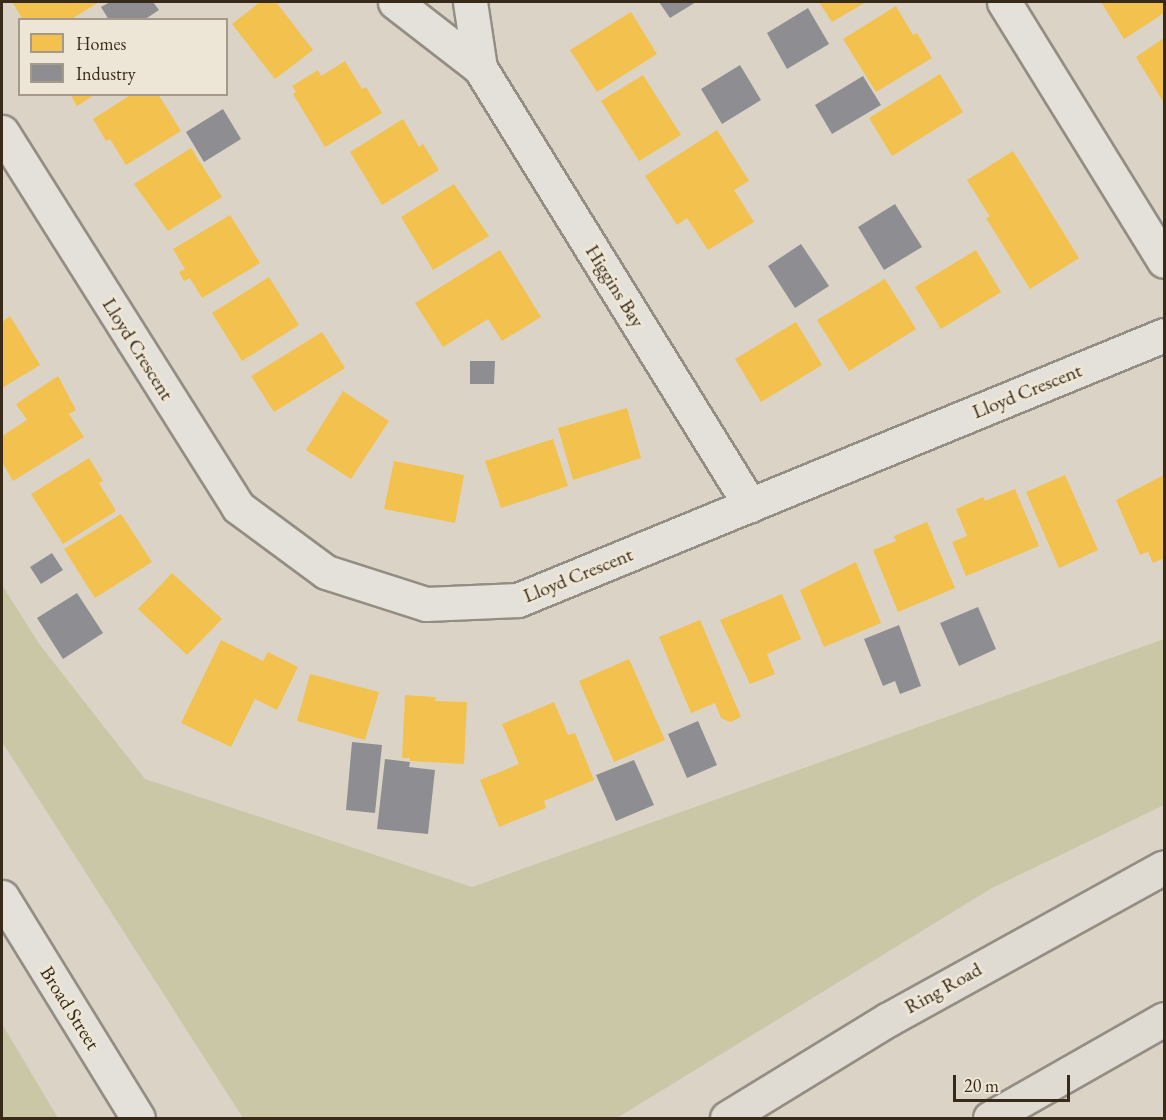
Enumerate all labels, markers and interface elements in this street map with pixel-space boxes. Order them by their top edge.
legend [18,18,228,96]
text: Homes [76,32,126,55]
text: Industry [76,62,136,85]
street label: Higgins Bay [580,240,650,332]
street label: Lloyd Crescent [97,294,179,404]
street label: Lloyd Crescent [969,358,1085,424]
street label: Lloyd Crescent [520,542,636,608]
street label: Ring Road [900,957,986,1019]
street label: Broad Street [35,962,105,1054]
scale bar [956,1063,1073,1101]
text: 20 m [964,1074,999,1097]

